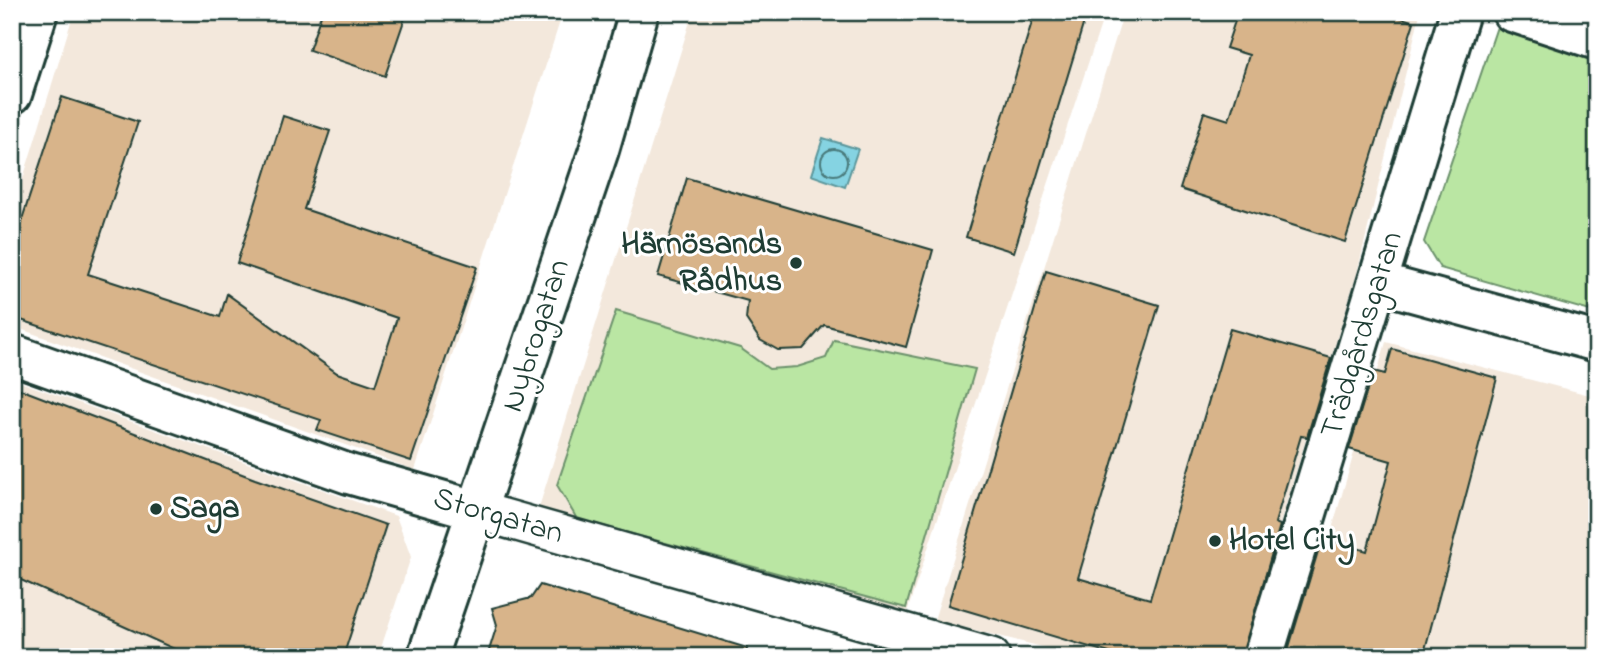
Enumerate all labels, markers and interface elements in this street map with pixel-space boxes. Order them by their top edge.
place label: Härnösands Rådhus [621,222,782,306]
street label: Trädgårdsgatan [1309,226,1417,444]
street label: Nybrogatan [490,253,584,419]
marker: Härnösands Rådhus [788,255,804,271]
street label: Storgatan [427,476,569,558]
place label: Saga [170,486,240,534]
marker: Saga [148,501,164,517]
place label: Hotel City [1229,518,1355,566]
marker: Hotel City [1207,533,1223,549]

